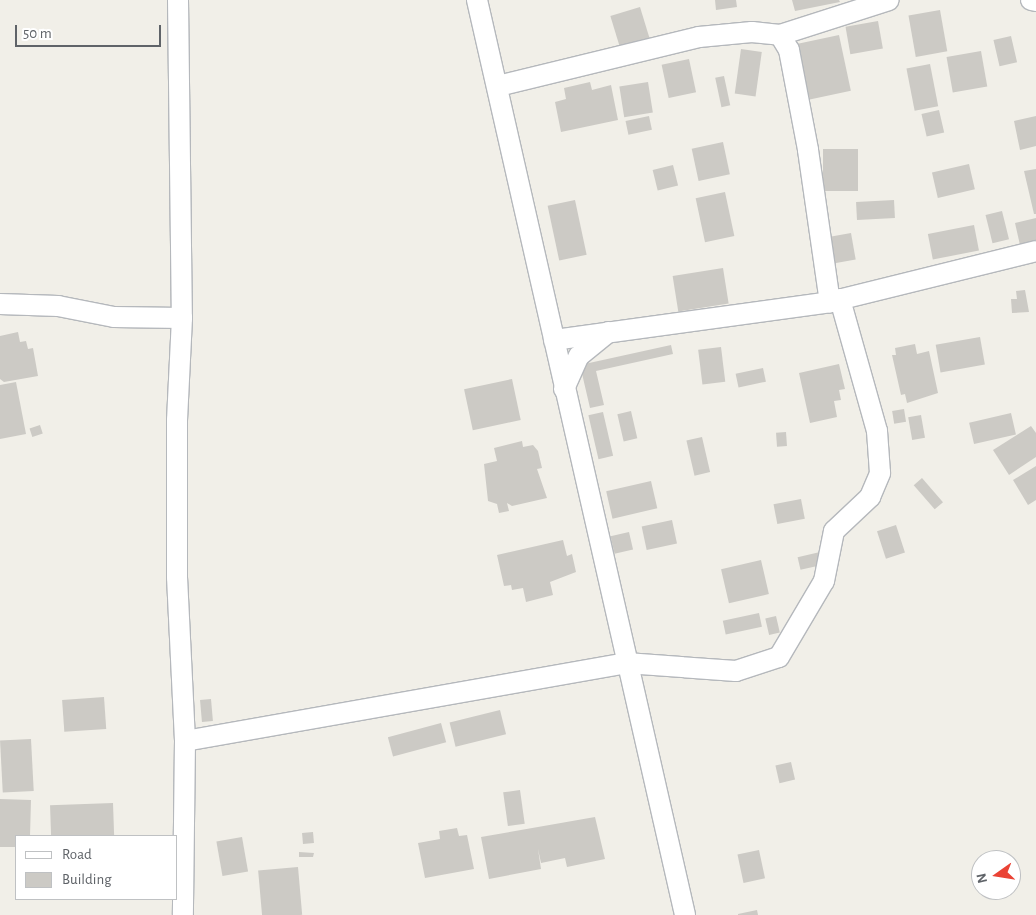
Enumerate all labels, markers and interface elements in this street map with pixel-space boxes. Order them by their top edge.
scale bar [18,15,164,47]
text: 50 m [23,26,52,41]
legend [15,835,178,900]
text: Road [62,847,92,862]
north arrow [971,850,1021,900]
text: Building [62,872,112,887]
text: N [974,872,990,884]

